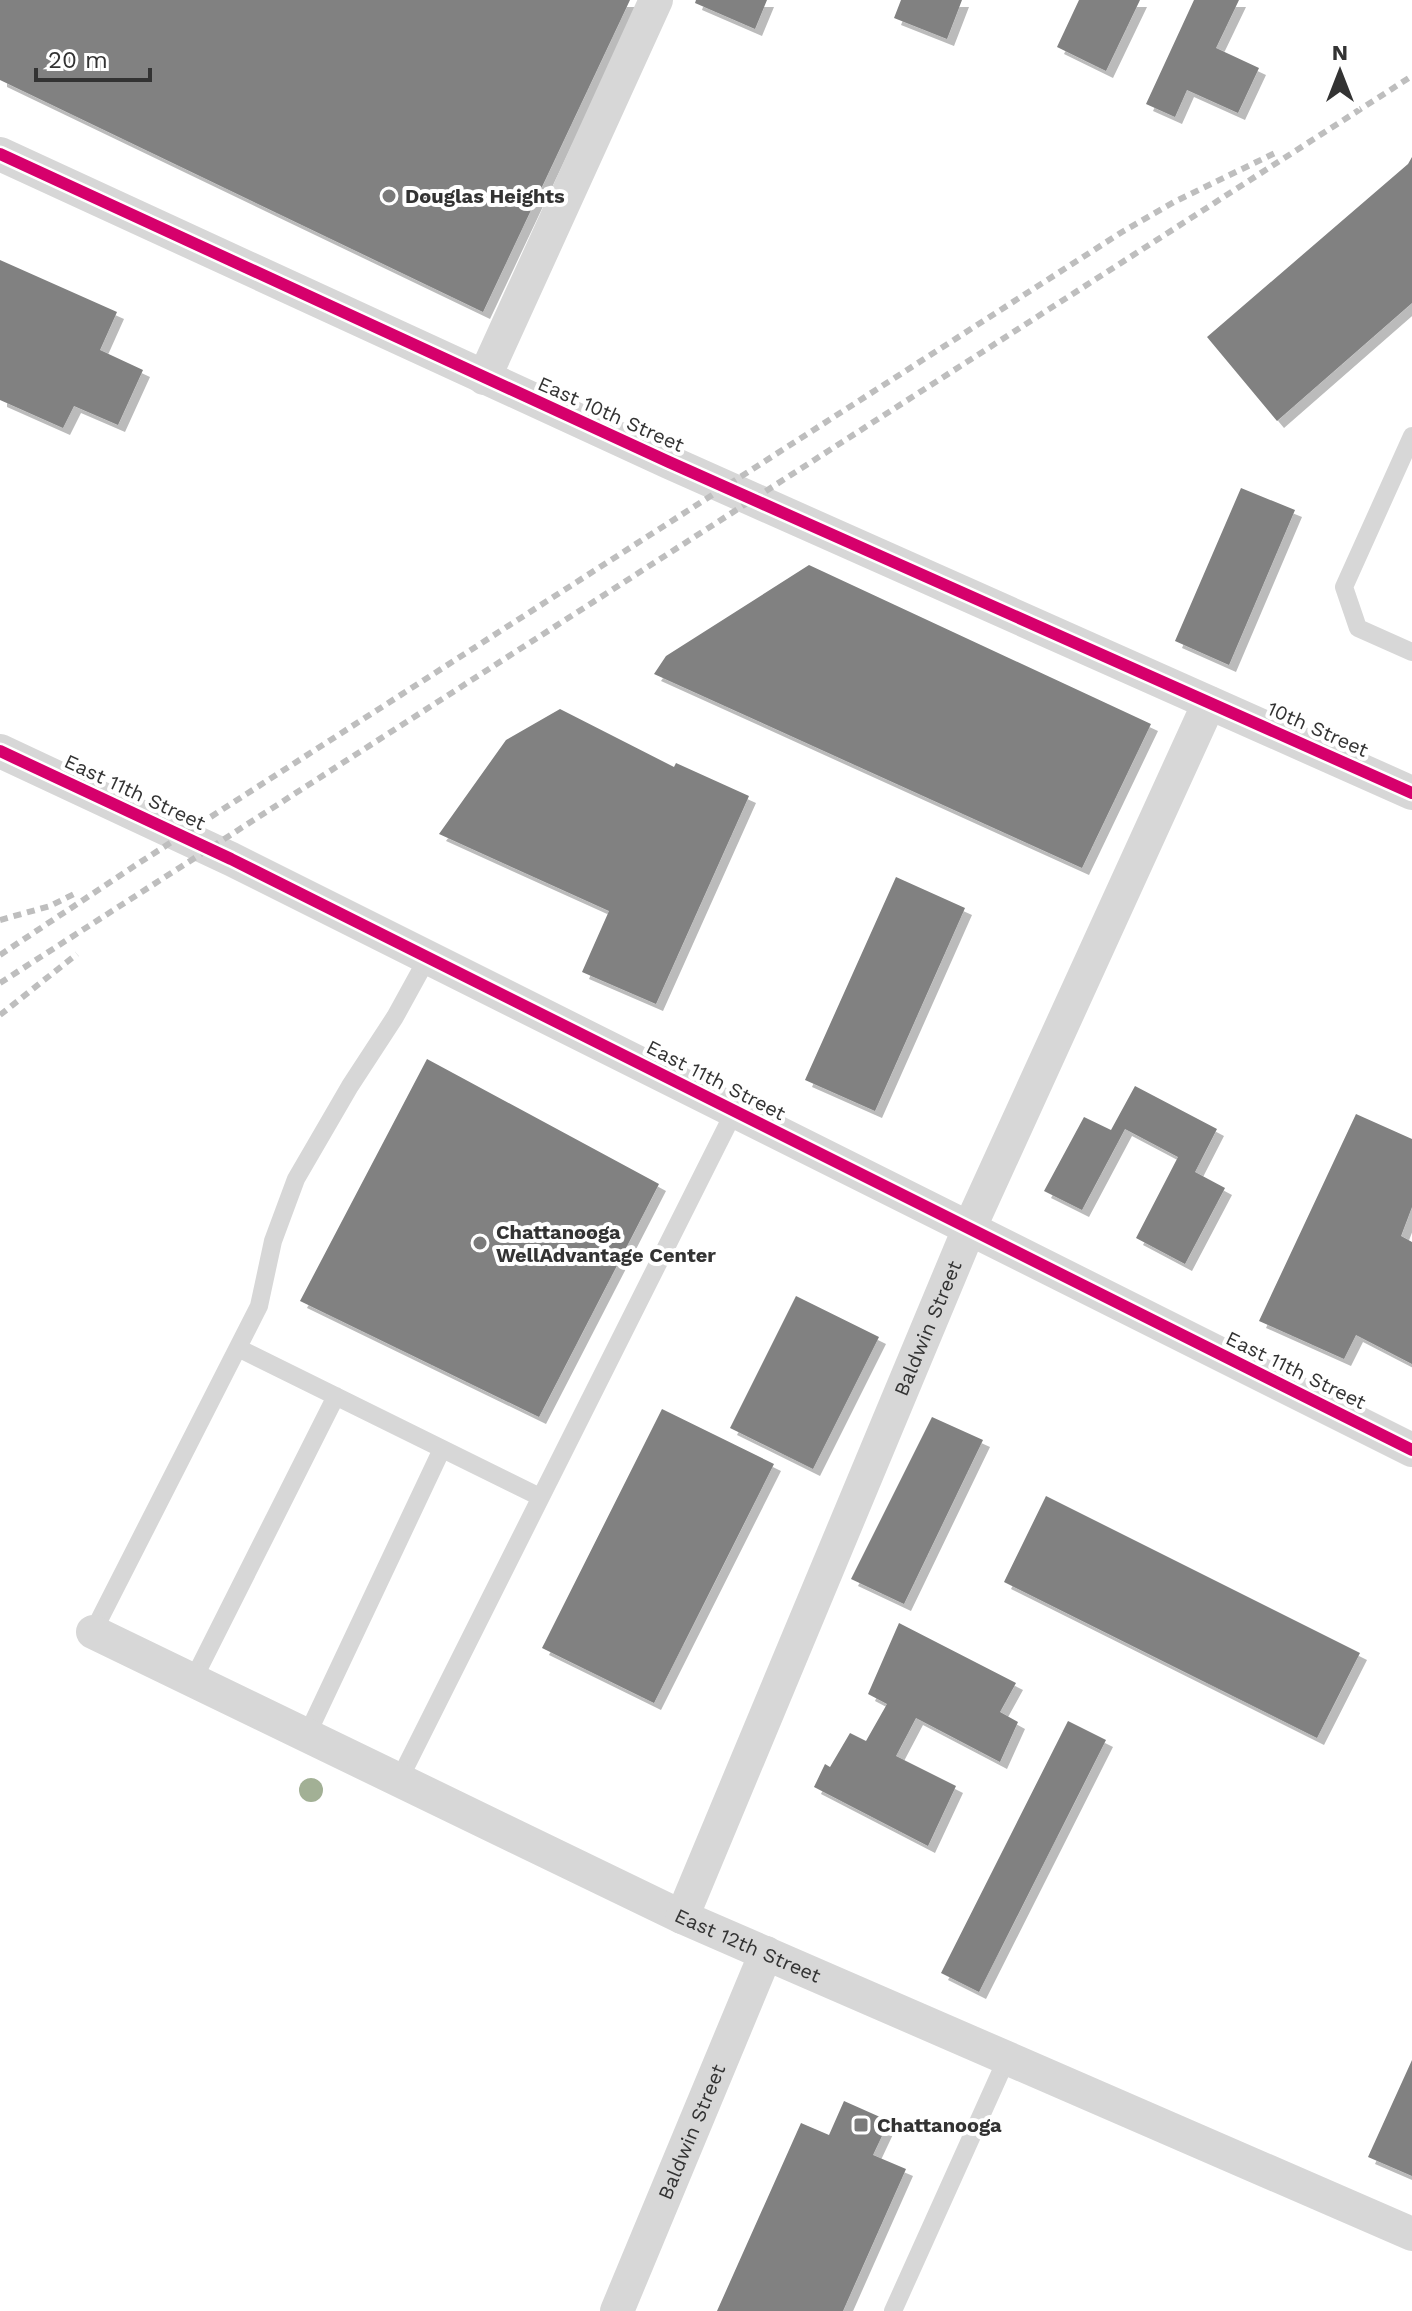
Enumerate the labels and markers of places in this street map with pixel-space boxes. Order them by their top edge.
place label: Douglas Heights [405,184,565,208]
marker: Douglas Heights [380,187,398,205]
place label: Chattanooga WellAdvantage Center [496,1220,716,1267]
marker: Chattanooga WellAdvantage Center [471,1234,489,1252]
place label: Chattanooga [877,2113,1002,2137]
marker: Chattanooga [852,2116,870,2134]

